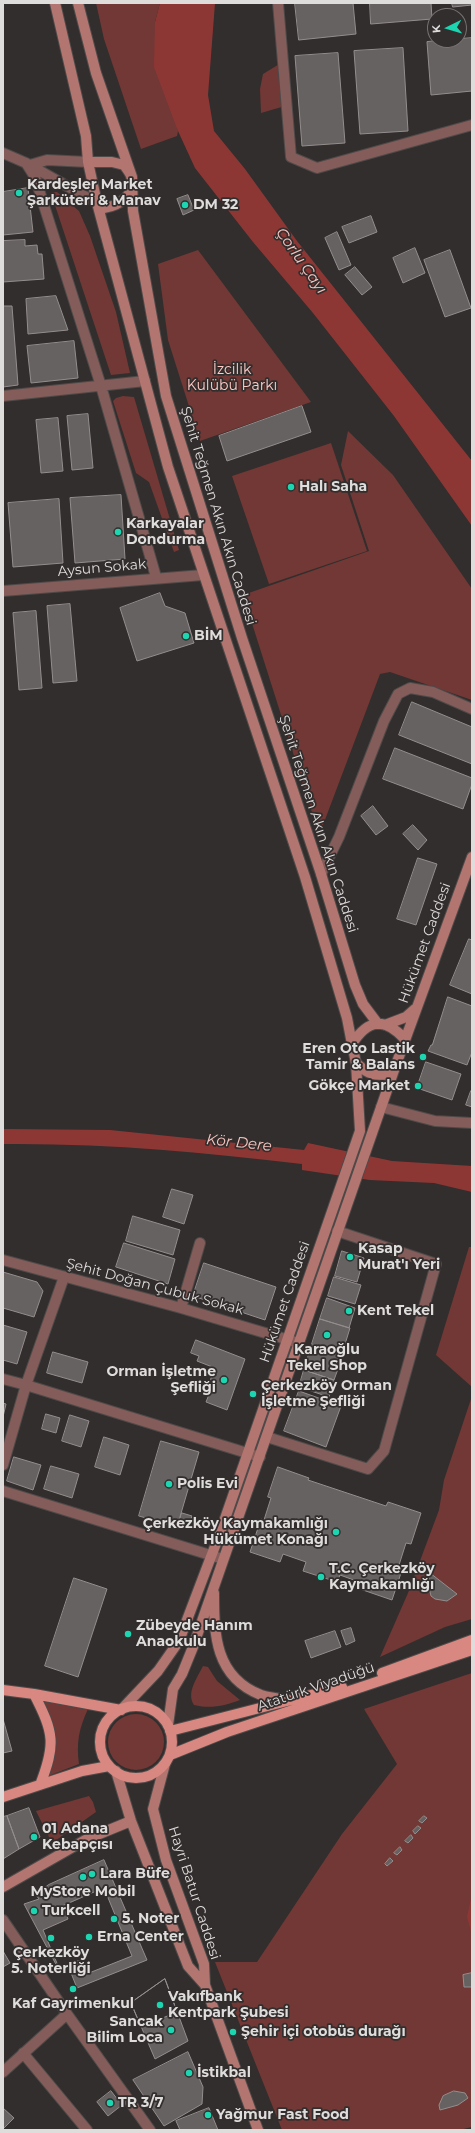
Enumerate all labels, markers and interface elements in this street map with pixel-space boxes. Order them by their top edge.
north arrow [427,8,467,48]
text: K [429,24,443,34]
place label: Kardeşler Market Şarküteri & Manav [27,177,161,210]
marker: Kardeşler Market Şarküteri & Manav [14,188,24,198]
place label: DM 32 [193,197,238,213]
marker: DM 32 [180,200,190,210]
water label: Çorlu Çayı [272,225,330,297]
park label: İzcilik Kulübü Parkı [187,362,277,394]
street label: Şehit Teğmen Akın Akın Caddesi [177,405,259,627]
place label: Halı Saha [299,479,367,495]
marker: Halı Saha [286,482,296,492]
place label: Karkayalar Dondurma [126,516,205,548]
marker: Karkayalar Dondurma [113,527,123,537]
street label: Aysun Sokak [57,556,147,580]
place label: BİM [194,628,223,644]
marker: BİM [181,631,191,641]
street label: Şehit Teğmen Akın Akın Caddesi [275,713,361,935]
street label: Hükümet Caddesi [395,880,455,1006]
place label: Eren Oto Lastik Tamir & Balans [302,1041,415,1074]
marker: Eren Oto Lastik Tamir & Balans [418,1052,428,1062]
place label: Gökçe Market [308,1078,410,1094]
marker: Gökçe Market [413,1081,423,1091]
water label: Kör Dere [205,1131,273,1155]
street label: Hükümet Caddesi [256,1239,314,1365]
place label: Kasap Murat'ı Yeri [358,1241,440,1274]
marker: Kasap Murat'ı Yeri [345,1252,355,1262]
street label: Şehit Doğan Çubuk Sokak [64,1255,246,1319]
place label: Kent Tekel [357,1303,434,1319]
marker: Kent Tekel [344,1306,354,1316]
marker: Karaoğlu Tekel Shop [322,1330,332,1340]
place label: Karaoğlu Tekel Shop [287,1342,367,1374]
place label: Orman İşletme Şefliği [107,1364,216,1396]
marker: Orman İşletme Şefliği [219,1375,229,1385]
place label: Çerkezköy Orman İşletme Şefliği [261,1378,392,1410]
marker: Çerkezköy Orman İşletme Şefliği [248,1389,258,1399]
place label: Polis Evi [177,1476,238,1492]
marker: Polis Evi [164,1479,174,1489]
place label: Çerkezköy Kaymakamlığı Hükümet Konağı [143,1516,328,1548]
marker: Çerkezköy Kaymakamlığı Hükümet Konağı [331,1527,341,1537]
place label: T.C. Çerkezköy Kaymakamlığı [329,1561,435,1594]
marker: T.C. Çerkezköy Kaymakamlığı [316,1572,326,1582]
place label: Zübeyde Hanım Anaokulu [136,1618,253,1650]
marker: Zübeyde Hanım Anaokulu [123,1629,133,1639]
street label: Atatürk Viyadüğü [255,1659,377,1715]
place label: 01 Adana Kebapçısı [42,1821,113,1854]
street label: Hayri Batur Caddesi [165,1824,223,1962]
marker: 01 Adana Kebapçısı [29,1832,39,1842]
place label: Lara Büfe [100,1866,170,1882]
marker: Lara Büfe [87,1869,97,1879]
marker: MyStore Mobil [78,1872,88,1882]
place label: MyStore Mobil [31,1884,135,1900]
place label: Turkcell [42,1903,100,1919]
marker: Turkcell [29,1906,39,1916]
place label: 5. Noter [122,1911,179,1927]
marker: 5. Noter [109,1914,119,1924]
place label: Erna Center [97,1929,184,1945]
marker: Erna Center [84,1932,94,1942]
marker: Çerkezköy 5. Noterliği [46,1933,56,1943]
place label: Çerkezköy 5. Noterliği [11,1945,91,1978]
marker: Kaf Gayrimenkul [68,1984,78,1994]
place label: Vakıfbank Kentpark Şubesi [168,1989,289,2022]
place label: Kaf Gayrimenkul [12,1996,134,2012]
marker: Vakıfbank Kentpark Şubesi [155,2000,165,2010]
place label: Sancak Bilim Loca [87,2014,163,2046]
place label: Şehir içi otobüs durağı [241,2024,406,2040]
marker: Sancak Bilim Loca [166,2025,176,2035]
marker: Şehir içi otobüs durağı [228,2027,238,2037]
place label: İstikbal [197,2065,251,2081]
marker: İstikbal [184,2068,194,2078]
place label: TR 3/7 [118,2095,163,2111]
marker: TR 3/7 [105,2098,115,2108]
place label: Yağmur Fast Food [216,2107,349,2123]
marker: Yağmur Fast Food [203,2110,213,2120]

